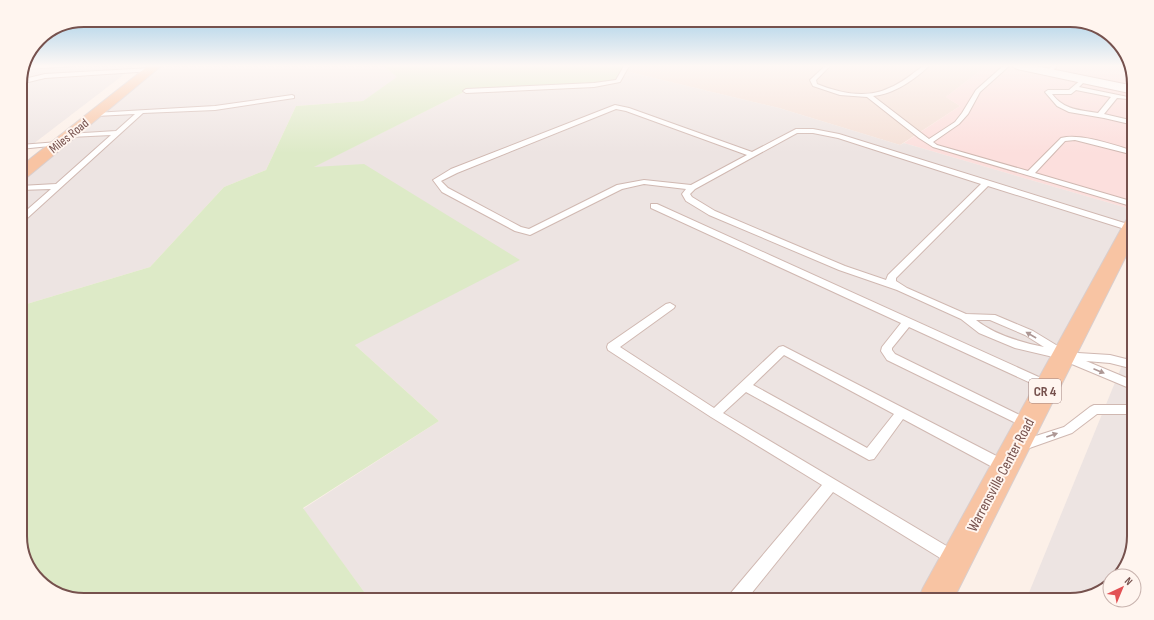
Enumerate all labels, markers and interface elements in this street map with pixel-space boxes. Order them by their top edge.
street label: Miles Road [46,115,92,157]
one-way arrow [1025,331,1037,338]
one-way arrow [1093,368,1105,374]
road number: CR 4 [1029,379,1061,403]
street label: Warrensville Center Road [963,415,1039,535]
one-way arrow [1046,432,1058,438]
north arrow [1102,568,1142,608]
text: N [1122,574,1135,588]

